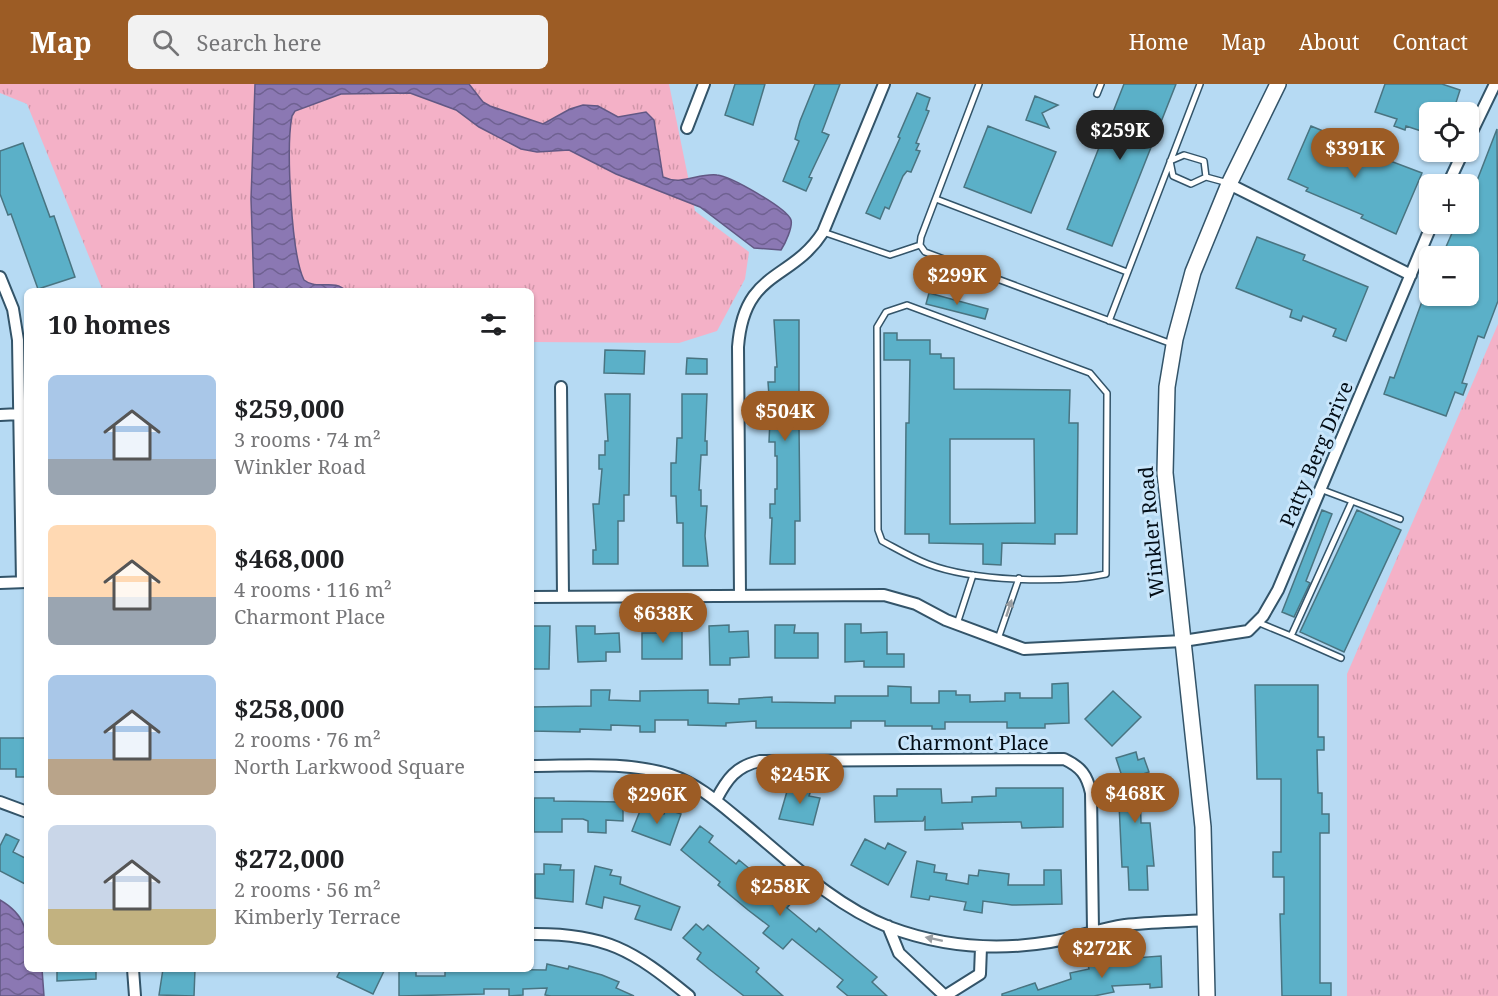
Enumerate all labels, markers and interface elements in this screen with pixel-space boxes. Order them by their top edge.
search box [128,15,548,69]
text: Map [30,23,92,61]
icon: search [149,26,182,59]
text: Search here [197,27,321,57]
text: Home [1129,28,1189,56]
text: Map [1222,28,1266,56]
text: About [1299,28,1360,56]
text: Contact [1393,28,1468,56]
map controls [1419,102,1479,306]
button: locate [1419,102,1479,162]
pin: $259K [1078,110,1162,161]
text: $259K [1090,116,1150,143]
pin: $391K [1313,128,1397,179]
text: $391K [1325,134,1385,161]
button: + [1419,174,1479,234]
button: − [1419,246,1479,306]
pin: $299K [915,255,999,306]
text: $299K [927,261,987,288]
text: 10 homes [48,306,170,342]
icon: filters [477,308,510,341]
street label: Patty Berg Drive [1273,377,1359,531]
text: $259,000 [234,390,344,426]
pin: $504K [743,391,827,442]
text: $504K [755,397,815,424]
icon: home [96,399,168,471]
text: 3 rooms · 74 m² [234,426,381,453]
text: Winkler Road [234,453,366,480]
street label: Winkler Road [1132,465,1170,599]
text: $468,000 [234,540,344,576]
icon: home [96,549,168,621]
text: 4 rooms · 116 m² [234,576,392,603]
pin: $638K [621,593,705,644]
text: $638K [633,599,693,626]
one-way arrow [1004,599,1014,617]
text: Charmont Place [234,603,385,630]
text: $258,000 [234,690,344,726]
icon: home [96,699,168,771]
text: 2 rooms · 76 m² [234,726,381,753]
street label: Charmont Place [897,729,1049,756]
text: North Larkwood Square [234,753,465,780]
pin: $245K [758,754,842,805]
text: $245K [770,760,830,787]
pin: $468K [1093,773,1177,824]
pin: $296K [615,774,699,825]
text: $468K [1105,779,1165,806]
text: $296K [627,780,687,807]
text: $272,000 [234,840,344,876]
icon: home [96,849,168,921]
pin: $258K [738,866,822,917]
text: $258K [750,872,810,899]
text: 2 rooms · 56 m² [234,876,381,903]
text: Kimberly Terrace [234,903,401,930]
pin: $272K [1060,928,1144,979]
one-way arrow [925,934,944,943]
text: $272K [1072,934,1132,961]

